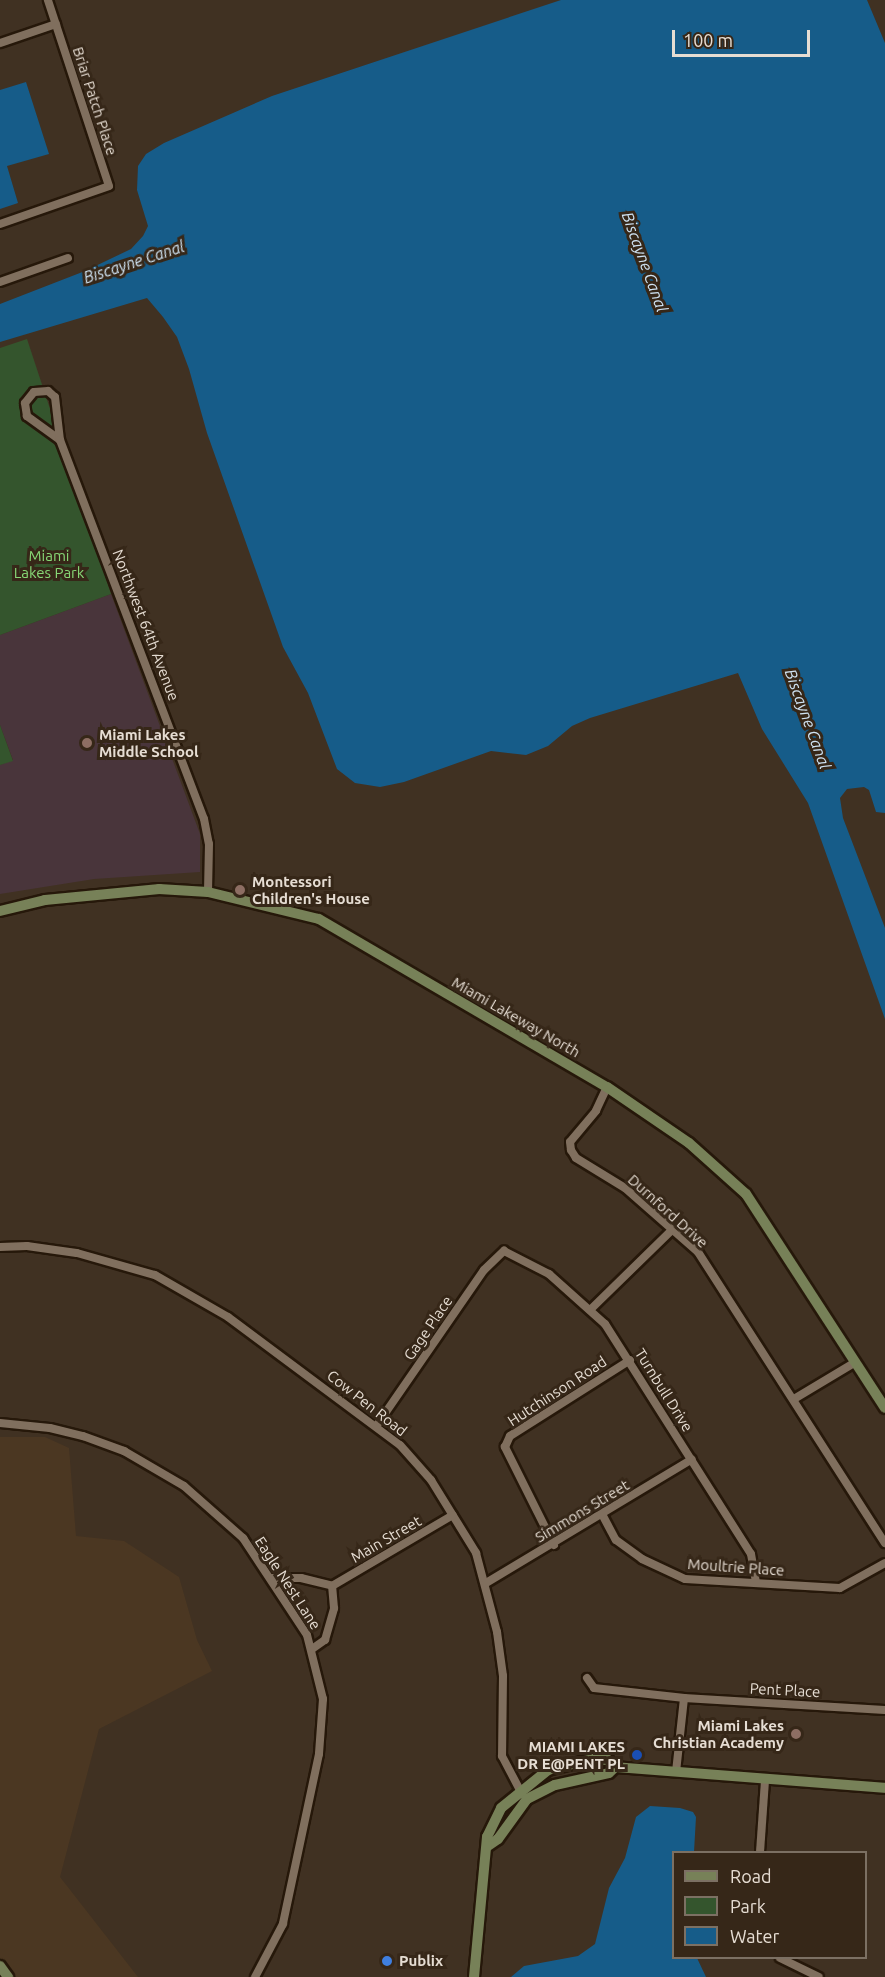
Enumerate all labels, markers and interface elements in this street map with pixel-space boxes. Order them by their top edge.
scale bar [675,18,813,56]
text: 100 m [683,30,733,50]
street label: Briar Patch Place [69,45,121,157]
water label: Biscayne Canal [618,209,672,315]
water label: Biscayne Canal [81,237,187,287]
park label: Miami Lakes Park [14,546,84,581]
street label: Northwest 64th Avenue [109,547,183,703]
water label: Biscayne Canal [781,666,835,772]
place label: Miami Lakes Middle School [99,725,198,760]
marker: Miami Lakes Middle School [80,736,94,750]
place label: Montessori Children's House [252,872,370,907]
marker: Montessori Children's House [233,883,247,897]
street label: Miami Lakeway North [449,973,583,1061]
street label: Durnford Drive [624,1170,712,1252]
street label: Gage Place [400,1292,456,1364]
street label: Turnbull Drive [631,1345,697,1435]
street label: Hutchinson Road [504,1352,610,1430]
street label: Cow Pen Road [323,1366,411,1440]
street label: Simmons Street [532,1476,632,1546]
street label: Main Street [348,1512,424,1566]
street label: Eagle Nest Lane [251,1533,325,1633]
street label: Moultrie Place [687,1555,785,1579]
street label: Pent Place [749,1679,821,1701]
place label: Miami Lakes Christian Academy [653,1716,784,1751]
marker: Miami Lakes Christian Academy [789,1727,803,1741]
place label: MIAMI LAKES DR E@PENT PL [517,1737,625,1772]
marker: MIAMI LAKES DR E@PENT PL [630,1748,644,1762]
legend [672,1851,867,1959]
text: Road [730,1866,772,1886]
text: Park [730,1896,766,1916]
text: Water [730,1926,779,1946]
place label: Publix [399,1952,443,1970]
marker: Publix [380,1954,394,1968]

